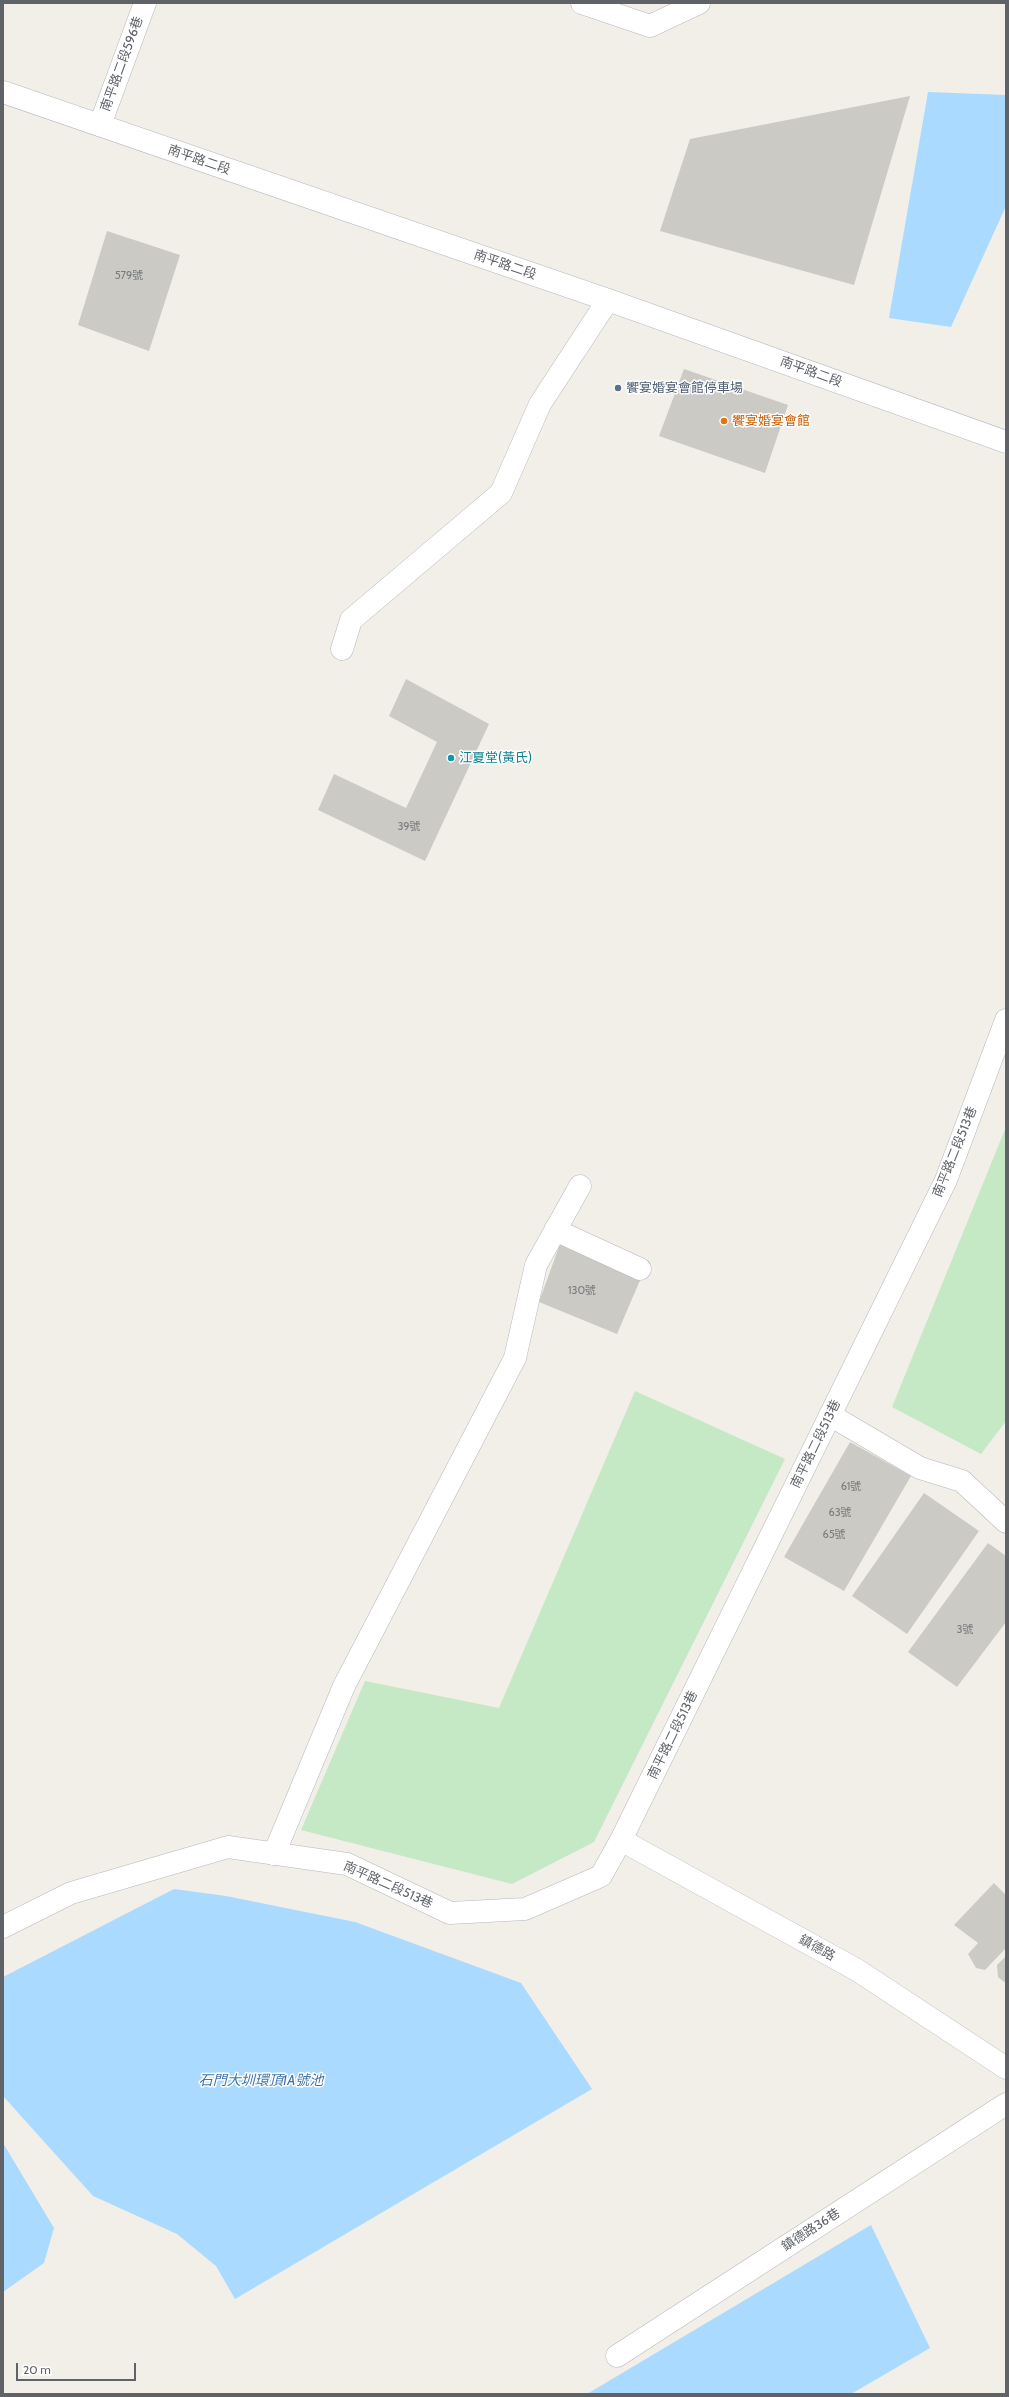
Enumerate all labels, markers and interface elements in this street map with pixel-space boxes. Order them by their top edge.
street label: 南平路二段596巷 [98,14,146,114]
street label: 南平路二段 [166,142,232,178]
street label: 南平路二段 [472,247,538,283]
house number: 579號 [115,269,143,283]
street label: 南平路二段 [778,354,844,390]
place label: 饗宴婚宴會館停車場 [626,380,743,396]
marker: 饗宴婚宴會館停車場 [613,383,623,393]
place label: 饗宴婚宴會館 [732,413,810,429]
marker: 饗宴婚宴會館 [719,416,729,426]
place label: 江夏堂(黃氏) [459,750,532,766]
marker: 江夏堂(黃氏) [446,753,456,763]
house number: 39號 [397,820,421,834]
street label: 南平路二段513巷 [930,1104,980,1200]
house number: 130號 [568,1284,596,1298]
street label: 南平路二段513巷 [788,1397,844,1491]
house number: 61號 [841,1480,861,1494]
house number: 63號 [828,1506,852,1520]
house number: 65號 [822,1528,846,1542]
house number: 3號 [957,1623,973,1637]
street label: 南平路二段513巷 [645,1688,701,1782]
street label: 南平路二段513巷 [341,1858,435,1912]
street label: 鎮德路 [796,1932,838,1964]
water label: 石門大圳環頂1A號池 [199,2073,323,2089]
street label: 鎮德路36巷 [779,2205,843,2255]
scale bar [18,2355,138,2381]
text: 20 m [23,2362,51,2377]

